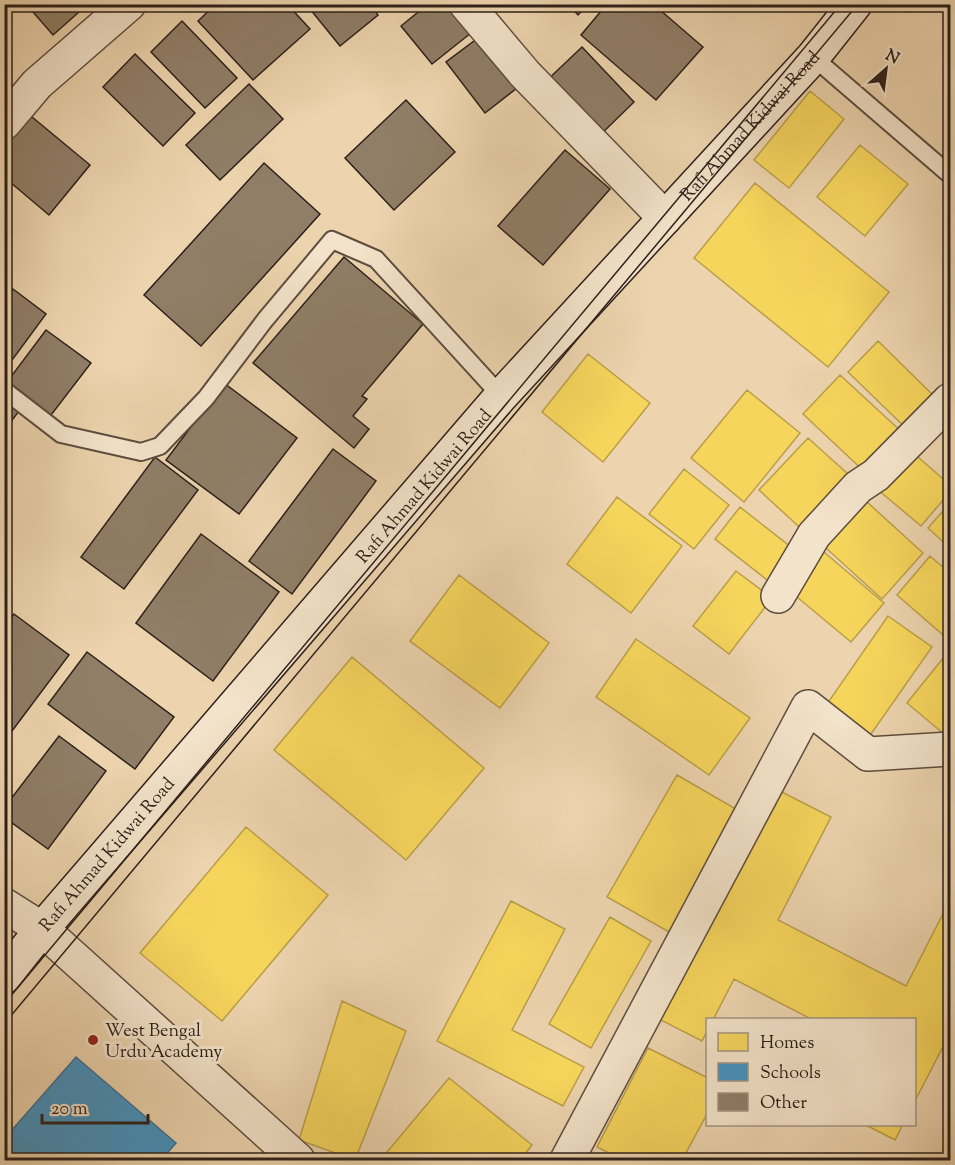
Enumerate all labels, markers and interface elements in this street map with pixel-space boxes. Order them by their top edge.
north arrow [856,39,916,99]
text: N [881,45,903,71]
street label: Rafi Ahmad Kidwai Road [675,46,827,208]
street label: Rafi Ahmad Kidwai Road [351,404,499,570]
street label: Rafi Ahmad Kidwai Road [34,773,182,938]
legend [706,1018,916,1126]
place label: West Bengal Urdu Academy [105,1019,222,1066]
text: Homes [760,1031,814,1057]
marker: West Bengal Urdu Academy [86,1033,100,1047]
text: Schools [760,1061,821,1087]
scale bar [42,1087,148,1125]
text: Other [760,1091,807,1117]
text: 20 m [51,1097,88,1123]

